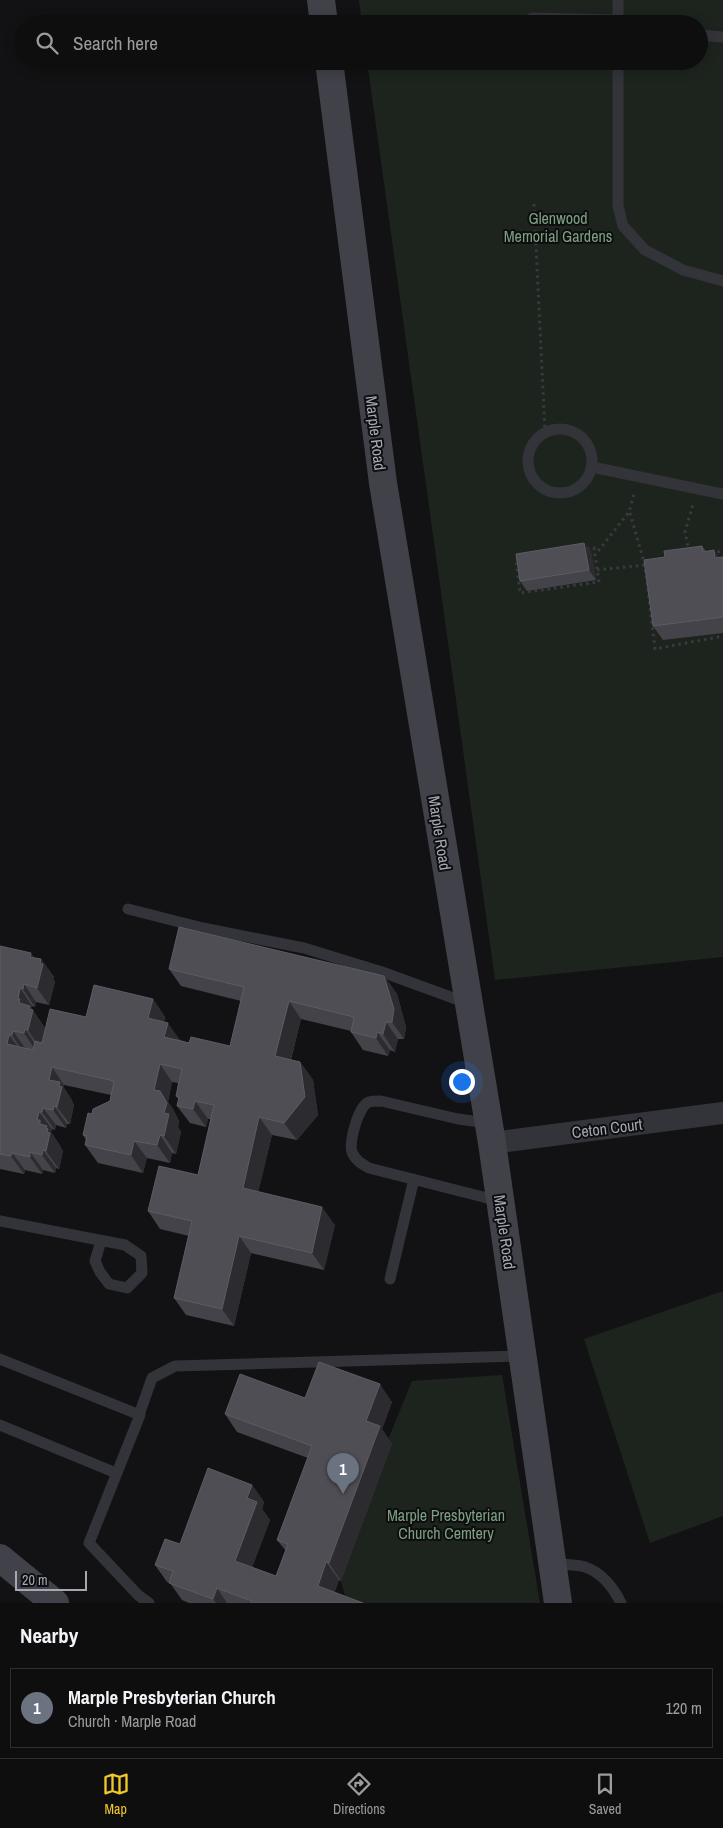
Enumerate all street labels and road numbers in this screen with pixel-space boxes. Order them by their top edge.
street label: Marple Road [361,394,391,472]
street label: Marple Road [423,794,457,872]
street label: Ceton Court [571,1113,644,1143]
street label: Marple Road [489,1193,521,1271]

